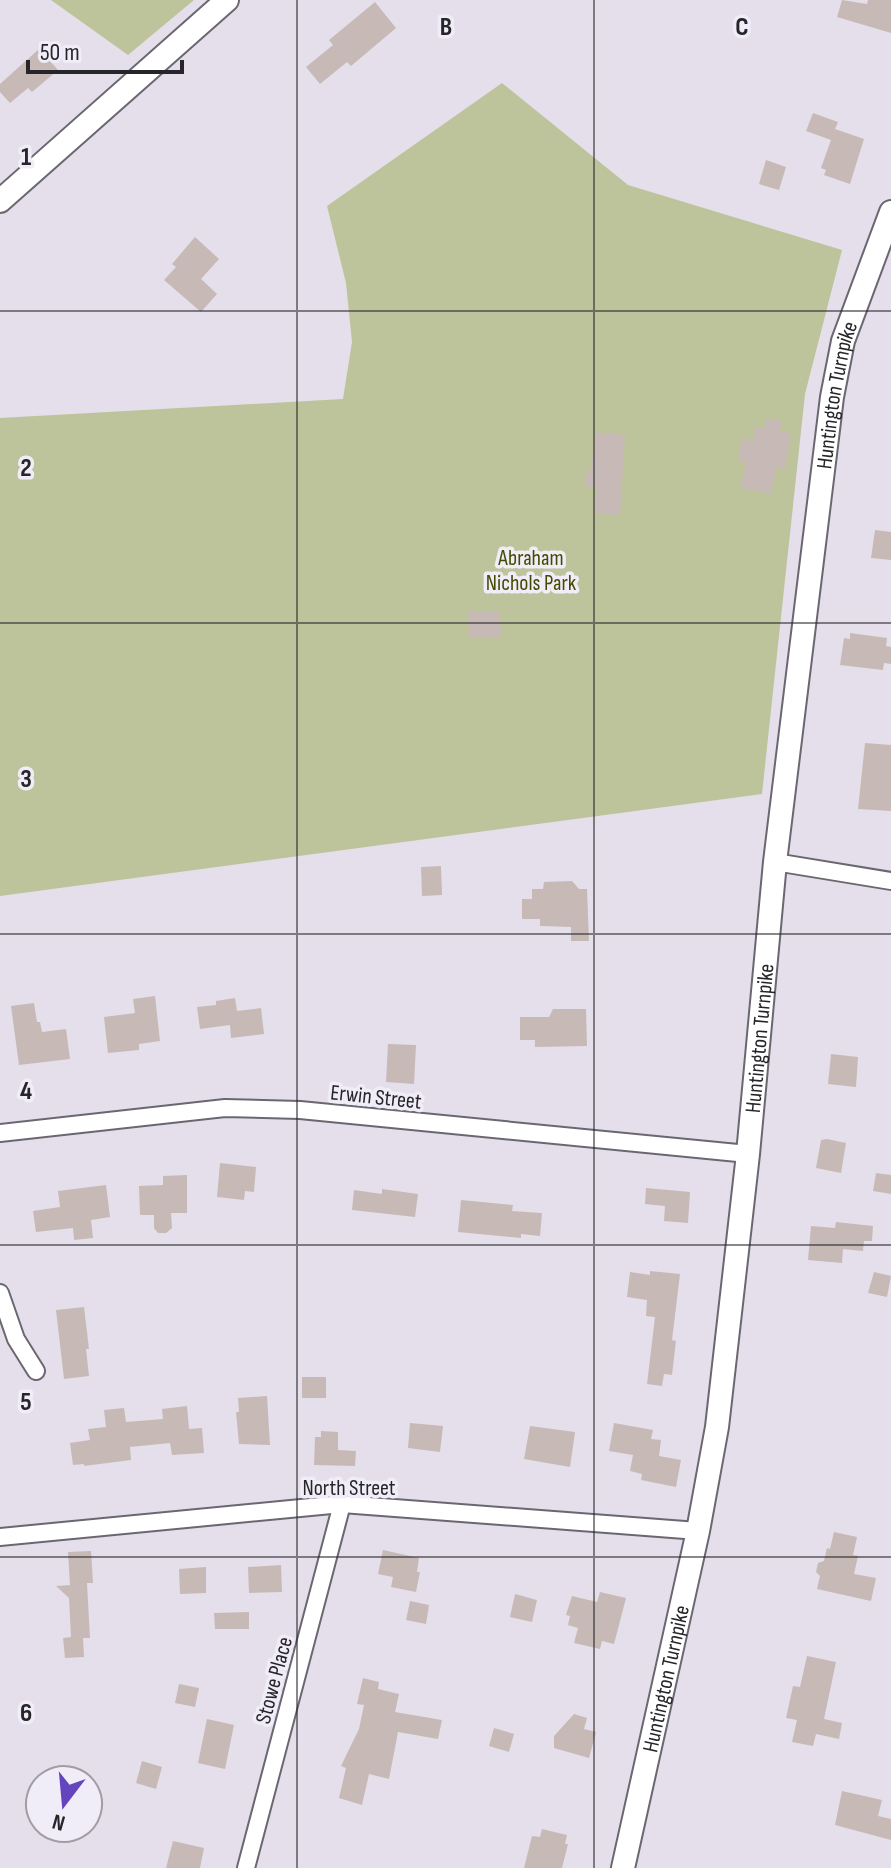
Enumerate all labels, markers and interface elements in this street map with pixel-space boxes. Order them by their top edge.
text: B [440,12,452,43]
text: C [735,12,749,43]
scale bar [28,24,182,74]
text: 50 m [40,38,80,67]
text: 1 [21,142,31,173]
street label: Huntington Turnpike [811,318,864,471]
text: 2 [20,453,32,484]
park label: Abraham Nichols Park [486,545,577,597]
text: 3 [20,764,32,795]
street label: Huntington Turnpike [740,962,781,1114]
text: 4 [20,1076,32,1107]
street label: Erwin Street [329,1079,423,1116]
text: 5 [20,1387,32,1418]
street label: North Street [303,1475,396,1502]
street label: Huntington Turnpike [637,1603,696,1755]
street label: Stowe Place [250,1634,299,1727]
text: 6 [20,1698,32,1729]
north arrow [24,1764,104,1844]
text: N [50,1807,68,1836]

